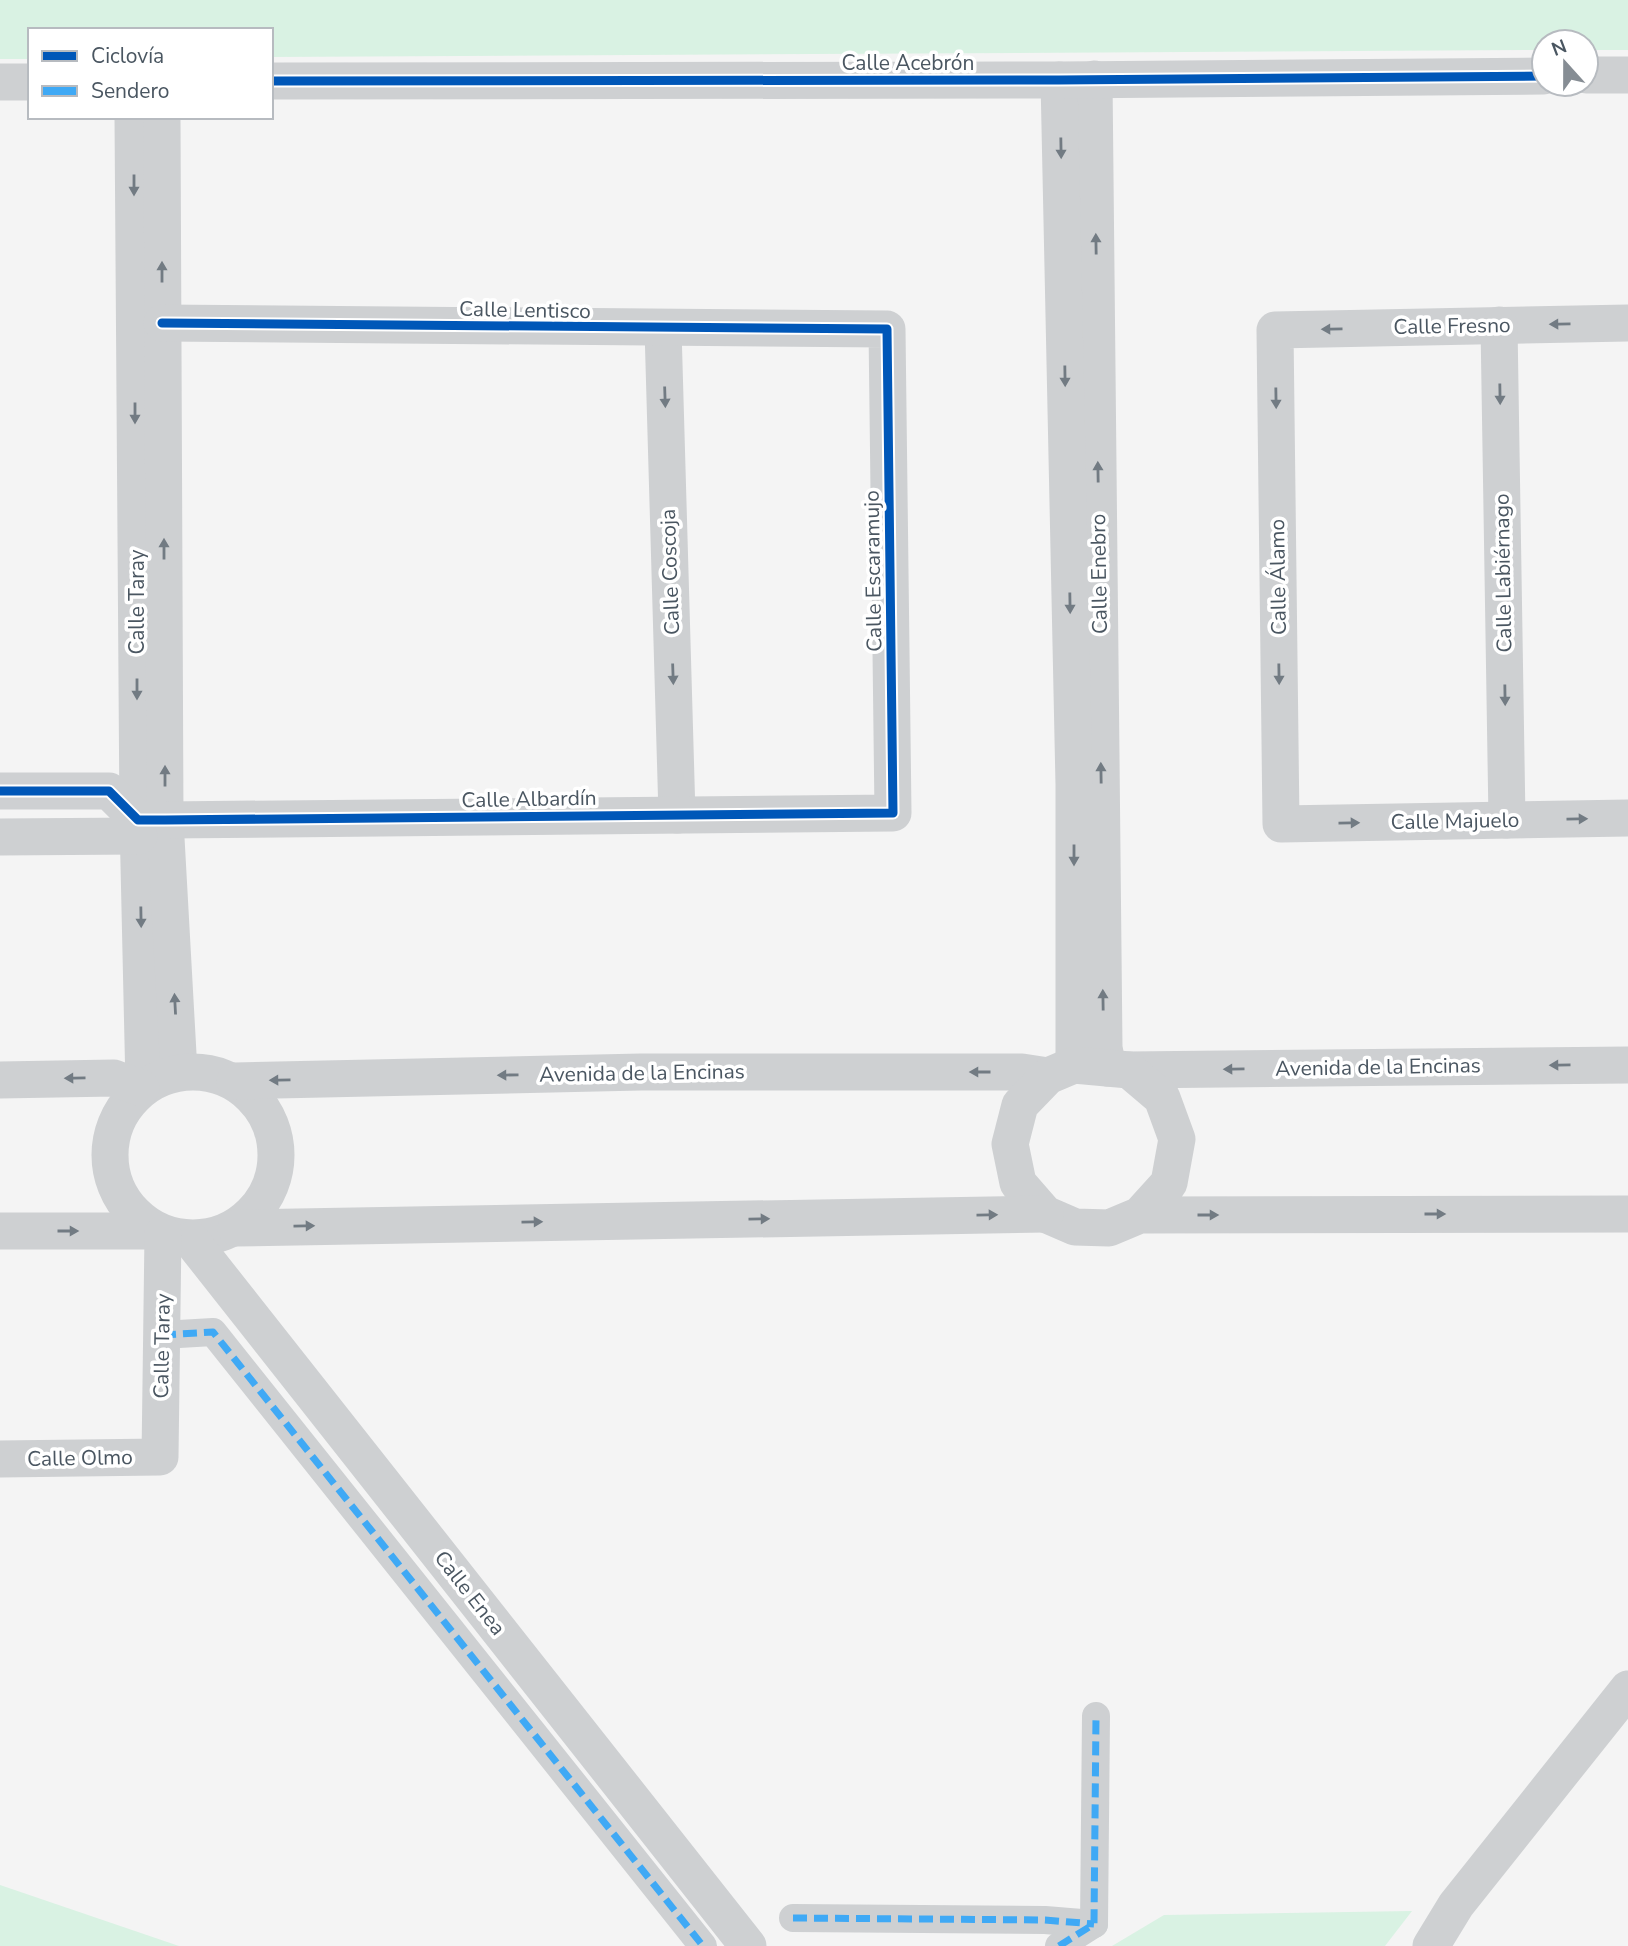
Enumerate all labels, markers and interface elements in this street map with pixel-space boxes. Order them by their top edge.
legend [28,28,273,119]
north arrow [1530,28,1600,98]
text: N [1548,33,1571,63]
text: Ciclovía [91,42,164,70]
street label: Calle Acebrón [842,49,974,77]
text: Sendero [91,77,170,105]
one-way arrow [1055,137,1066,159]
one-way arrow [128,175,139,197]
one-way arrow [1090,233,1102,255]
one-way arrow [156,261,168,283]
street label: Calle Lentisco [459,295,591,325]
street label: Calle Fresno [1393,311,1511,341]
one-way arrow [1549,319,1571,330]
one-way arrow [1321,323,1343,334]
one-way arrow [1060,365,1071,387]
one-way arrow [1495,383,1506,405]
one-way arrow [659,386,671,408]
one-way arrow [1270,387,1282,409]
one-way arrow [129,402,141,424]
one-way arrow [1092,460,1104,482]
street label: Calle Escaramujo [858,490,888,652]
street label: Calle Labiérnago [1488,493,1518,653]
street label: Calle Coscoja [654,508,686,636]
street label: Calle Enebro [1084,514,1114,634]
street label: Calle Álamo [1263,519,1293,635]
one-way arrow [158,538,170,560]
street label: Calle Taray [123,549,151,655]
one-way arrow [1064,592,1076,614]
one-way arrow [667,663,679,685]
one-way arrow [1274,664,1285,686]
one-way arrow [132,679,143,701]
one-way arrow [1499,684,1511,706]
one-way arrow [1096,761,1107,783]
one-way arrow [159,765,171,787]
street label: Calle Albardín [461,784,597,814]
street label: Calle Majuelo [1390,806,1520,836]
one-way arrow [1566,813,1588,825]
one-way arrow [1339,817,1361,828]
one-way arrow [1068,844,1080,866]
one-way arrow [135,906,146,928]
one-way arrow [1098,989,1109,1011]
one-way arrow [170,992,181,1014]
street label: Avenida de la Encinas [1275,1051,1481,1083]
street label: Avenida de la Encinas [539,1057,745,1089]
one-way arrow [1549,1059,1571,1071]
one-way arrow [1223,1063,1245,1075]
one-way arrow [969,1066,991,1078]
one-way arrow [496,1069,518,1081]
one-way arrow [63,1073,85,1084]
one-way arrow [269,1075,291,1086]
one-way arrow [1425,1208,1447,1220]
one-way arrow [976,1209,998,1220]
one-way arrow [1197,1209,1219,1221]
one-way arrow [748,1213,770,1224]
one-way arrow [521,1217,543,1228]
one-way arrow [293,1221,315,1232]
one-way arrow [57,1225,79,1237]
street label: Calle Taray [147,1293,177,1399]
street label: Calle Olmo [27,1443,133,1473]
street label: Calle Enea [428,1545,512,1641]

